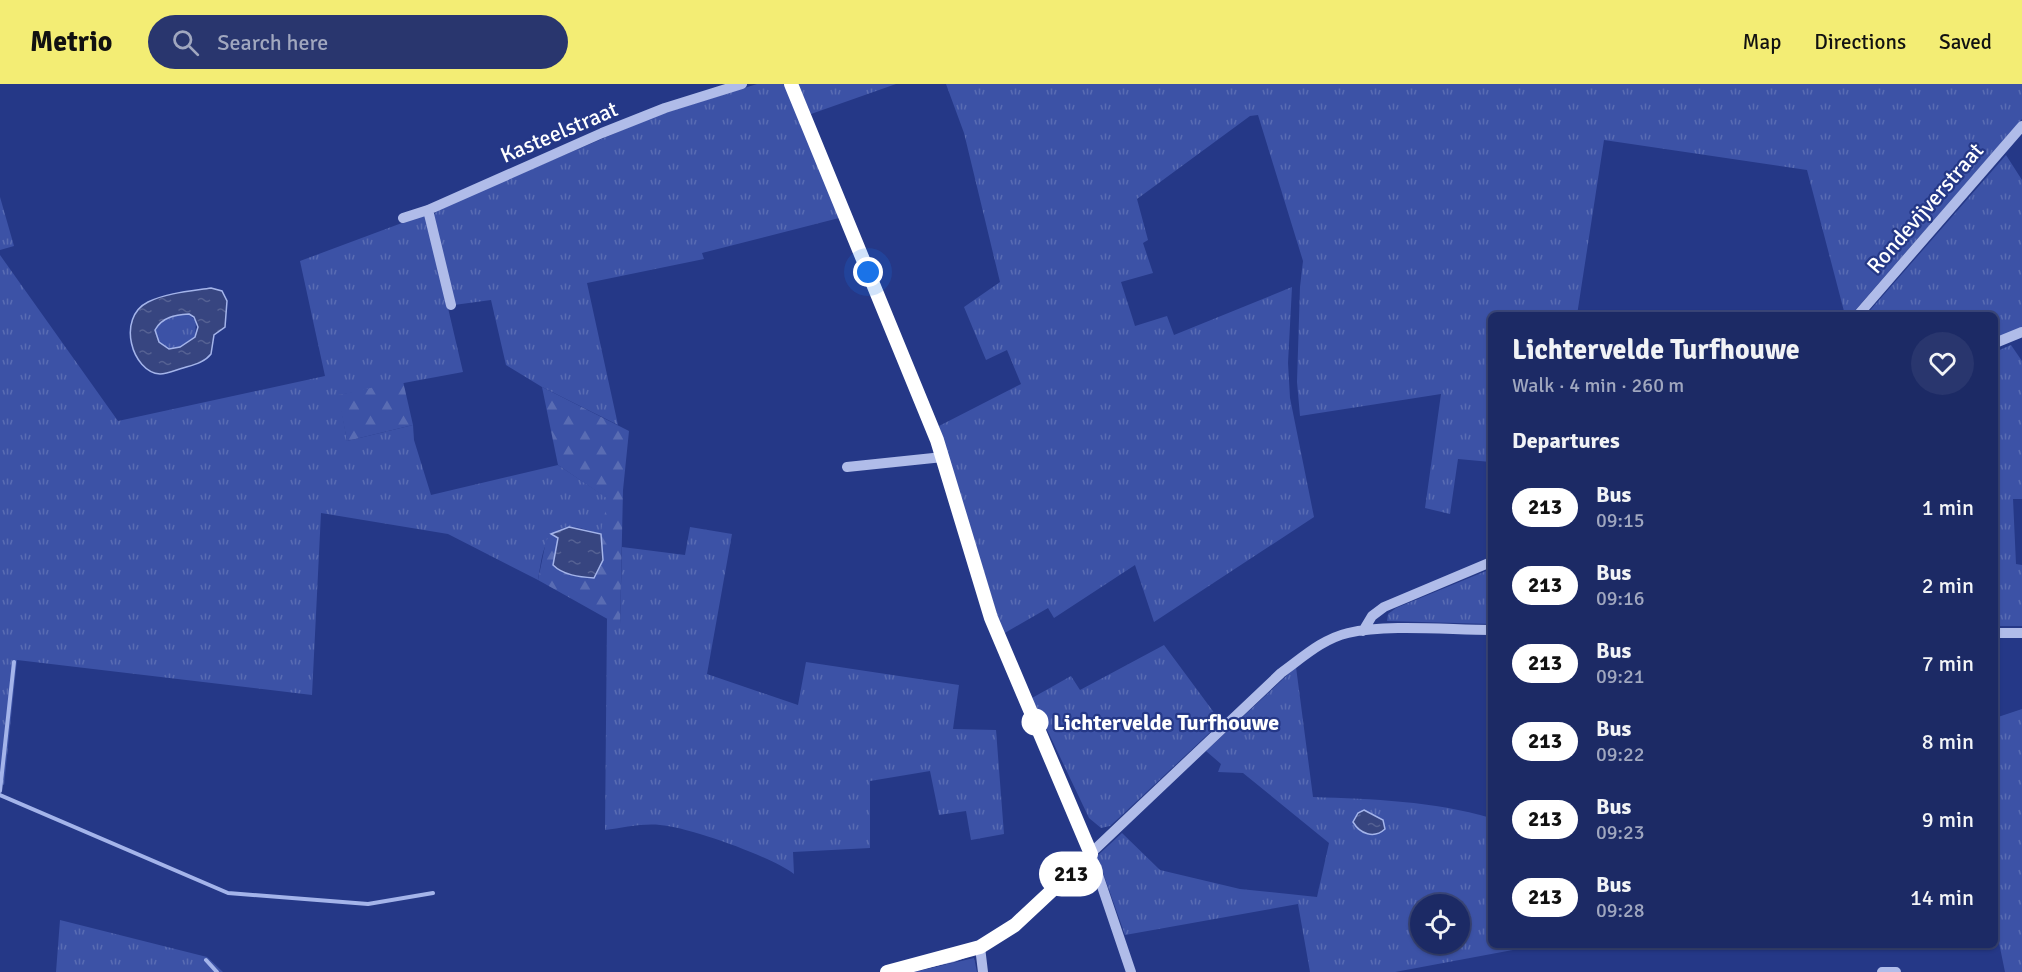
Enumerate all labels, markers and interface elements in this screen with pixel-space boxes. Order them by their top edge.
search box [148,15,568,69]
text: Metrio [30,25,112,59]
icon: search [169,26,202,59]
text: Search here [217,29,328,56]
text: Map [1743,29,1781,55]
text: Directions [1814,29,1906,55]
text: Saved [1939,29,1992,55]
street label: Kasteelstraat [496,95,622,169]
street label: Rondevijverstraat [1861,137,1989,279]
your location [853,257,883,287]
button: heart [1911,332,1974,395]
text: Lichtervelde Turfhouwe [1512,333,1800,367]
text: Walk · 4 min · 260 m [1512,373,1684,398]
text: Departures [1512,427,1620,454]
text: Bus [1596,481,1631,508]
text: 213 [1528,494,1562,520]
text: 1 min [1922,494,1974,521]
text: 09:15 [1596,508,1645,533]
text: Bus [1596,559,1631,586]
text: 213 [1528,572,1562,598]
text: 2 min [1922,572,1974,599]
text: 09:16 [1596,586,1645,611]
text: Bus [1596,637,1631,664]
text: 213 [1528,650,1562,676]
text: 7 min [1922,650,1974,677]
text: 09:21 [1596,664,1645,689]
marker: Lichtervelde Turfhouwe [1022,709,1048,735]
place label: Lichtervelde Turfhouwe [1053,709,1279,736]
text: Bus [1596,715,1631,742]
text: 213 [1528,728,1562,754]
text: 8 min [1922,728,1974,755]
text: 09:22 [1596,742,1645,767]
text: Bus [1596,793,1631,820]
text: 213 [1528,806,1562,832]
text: 9 min [1922,806,1974,833]
text: 09:23 [1596,820,1645,845]
line badge: 213 [1036,854,1106,894]
text: 213 [1054,861,1088,887]
text: Bus [1596,871,1631,898]
text: 213 [1528,884,1562,910]
text: 14 min [1910,884,1974,911]
map controls [1410,894,1470,954]
button: locate [1410,894,1470,954]
text: 09:28 [1596,898,1645,923]

